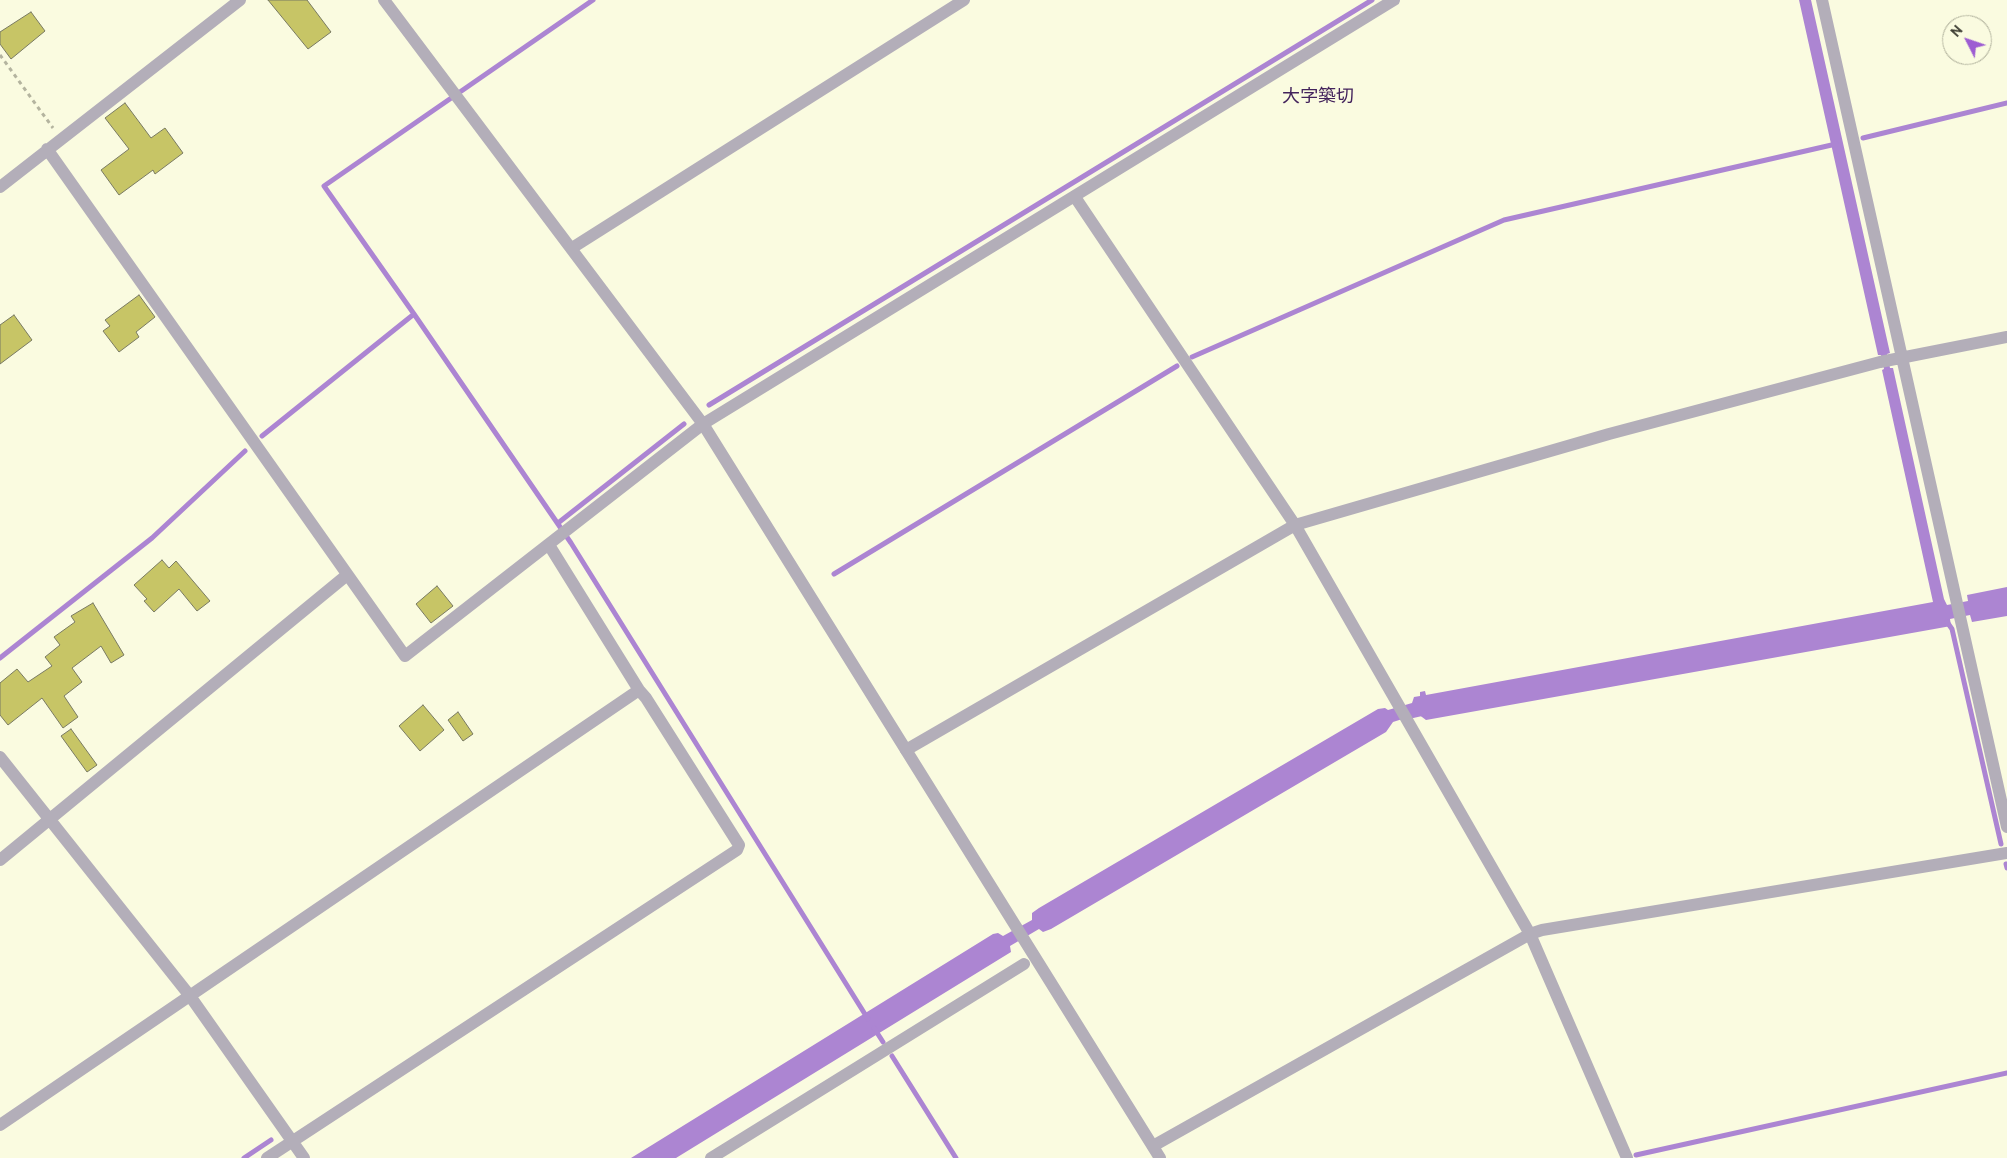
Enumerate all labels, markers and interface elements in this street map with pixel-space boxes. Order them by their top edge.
north arrow [1942,15,1992,65]
text: N [1946,21,1966,40]
district label: 大字築切 [1282,86,1354,108]

